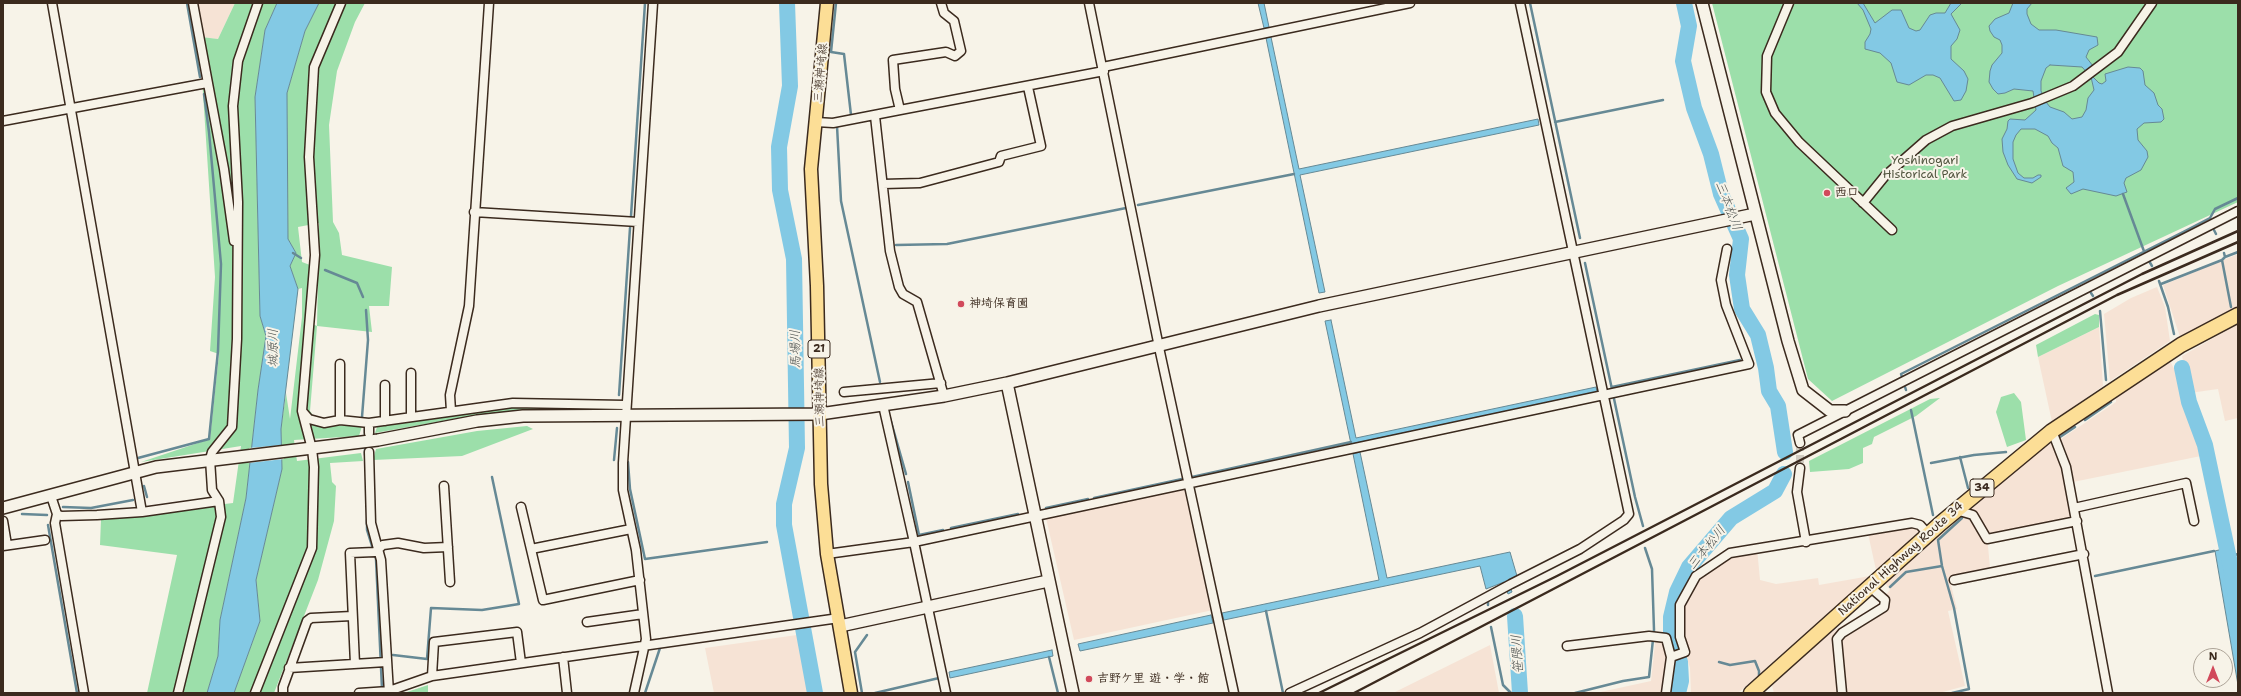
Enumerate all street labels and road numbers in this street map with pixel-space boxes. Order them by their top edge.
street label: 三瀬神埼線 [811,42,831,104]
road number: 21 [808,340,830,358]
street label: 三瀬神埼線 [812,367,828,427]
road number: 34 [1970,479,1994,497]
street label: National Highway Route 34 [1835,499,1967,619]

